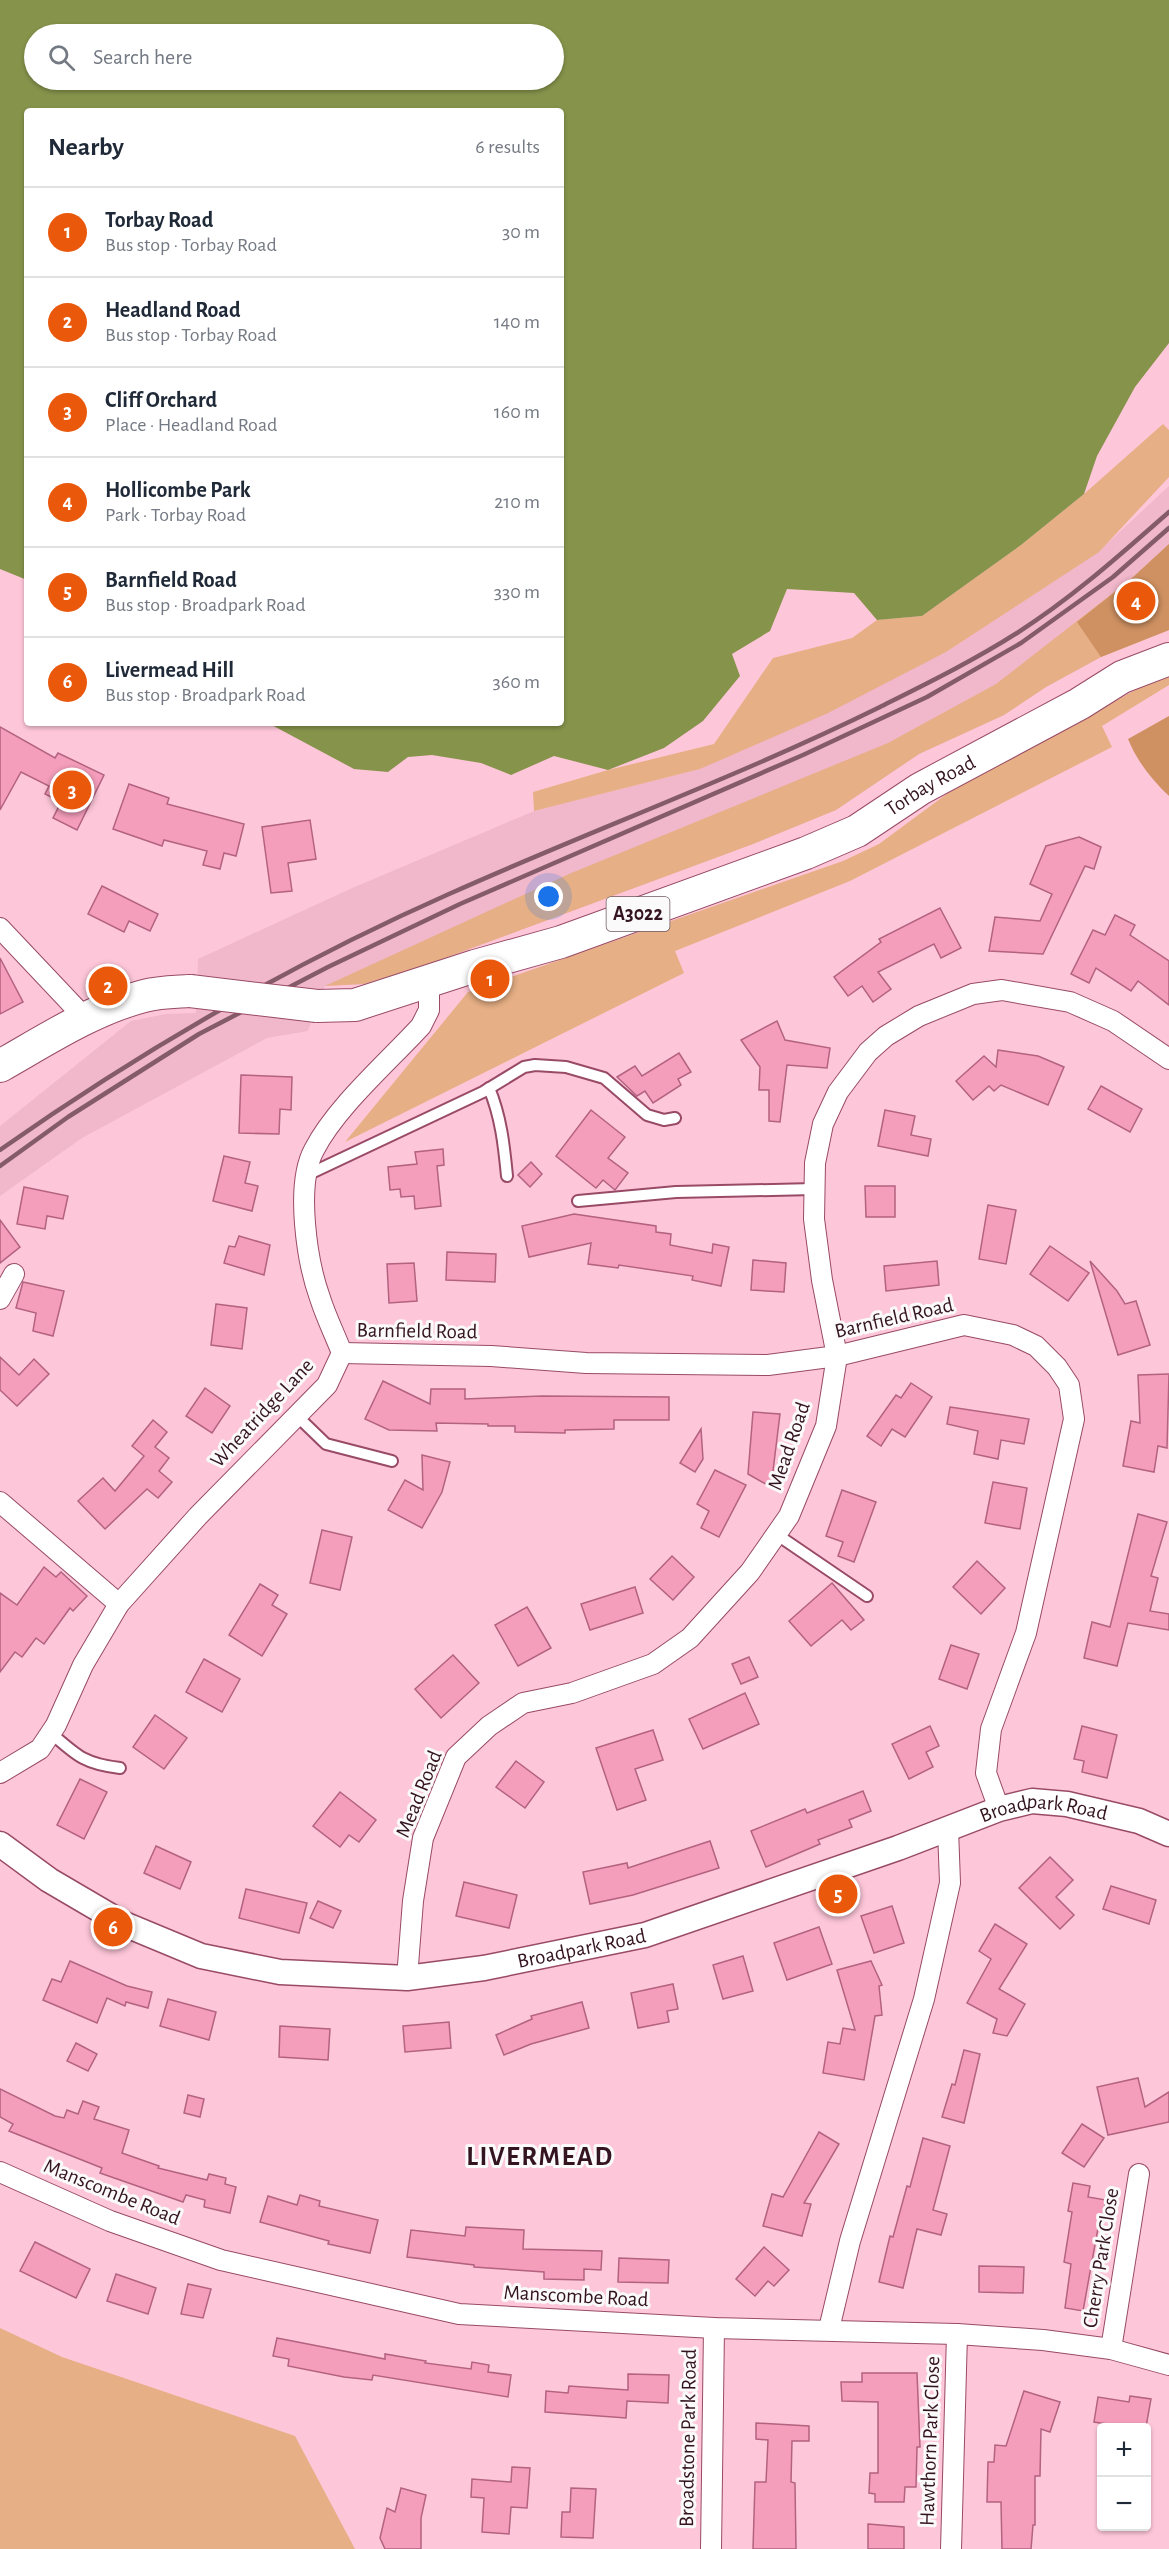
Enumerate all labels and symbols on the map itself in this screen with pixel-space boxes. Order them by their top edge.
pin: 4 [1116,578,1156,624]
street label: Torbay Road [881,751,979,820]
pin: 3 [52,768,92,812]
your location [534,882,563,911]
road number: A3022 [606,897,670,931]
pin: 1 [470,956,510,1002]
pin: 2 [88,964,128,1008]
street label: Barnfield Road [833,1294,955,1342]
street label: Barnfield Road [356,1319,478,1343]
street label: Wheatridge Lane [206,1354,318,1472]
street label: Mead Road [764,1399,814,1493]
street label: Mead Road [392,1747,446,1840]
street label: Broadpark Road [977,1790,1110,1826]
pin: 5 [818,1872,858,1916]
pin: 6 [94,1904,132,1950]
street label: Broadpark Road [515,1925,648,1971]
district label: LIVERMEAD [466,2143,614,2170]
street label: Manscombe Road [41,2155,183,2229]
street label: Cherry Park Close [1080,2187,1122,2329]
street label: Manscombe Road [503,2282,649,2310]
street label: Broadstone Park Road [676,2348,700,2527]
street label: Hawthorn Park Close [917,2356,943,2526]

